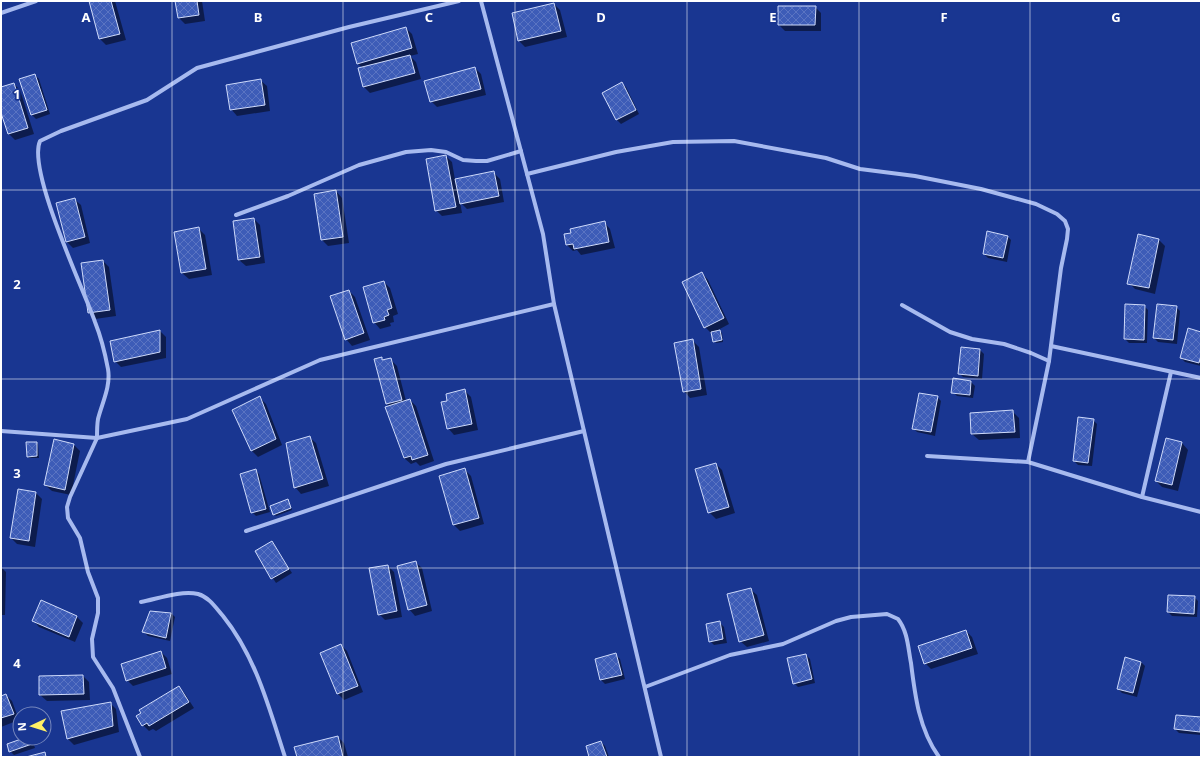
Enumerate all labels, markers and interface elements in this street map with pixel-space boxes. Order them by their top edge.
text: A [82,8,91,26]
text: B [254,8,262,26]
text: C [425,8,433,26]
text: D [596,8,606,26]
text: E [769,8,777,26]
text: F [940,8,948,26]
text: G [1111,8,1121,26]
text: 1 [13,85,21,103]
text: 2 [13,275,21,293]
text: 3 [13,464,21,482]
text: 4 [13,654,21,672]
north arrow [12,706,52,746]
text: N [14,722,29,732]

